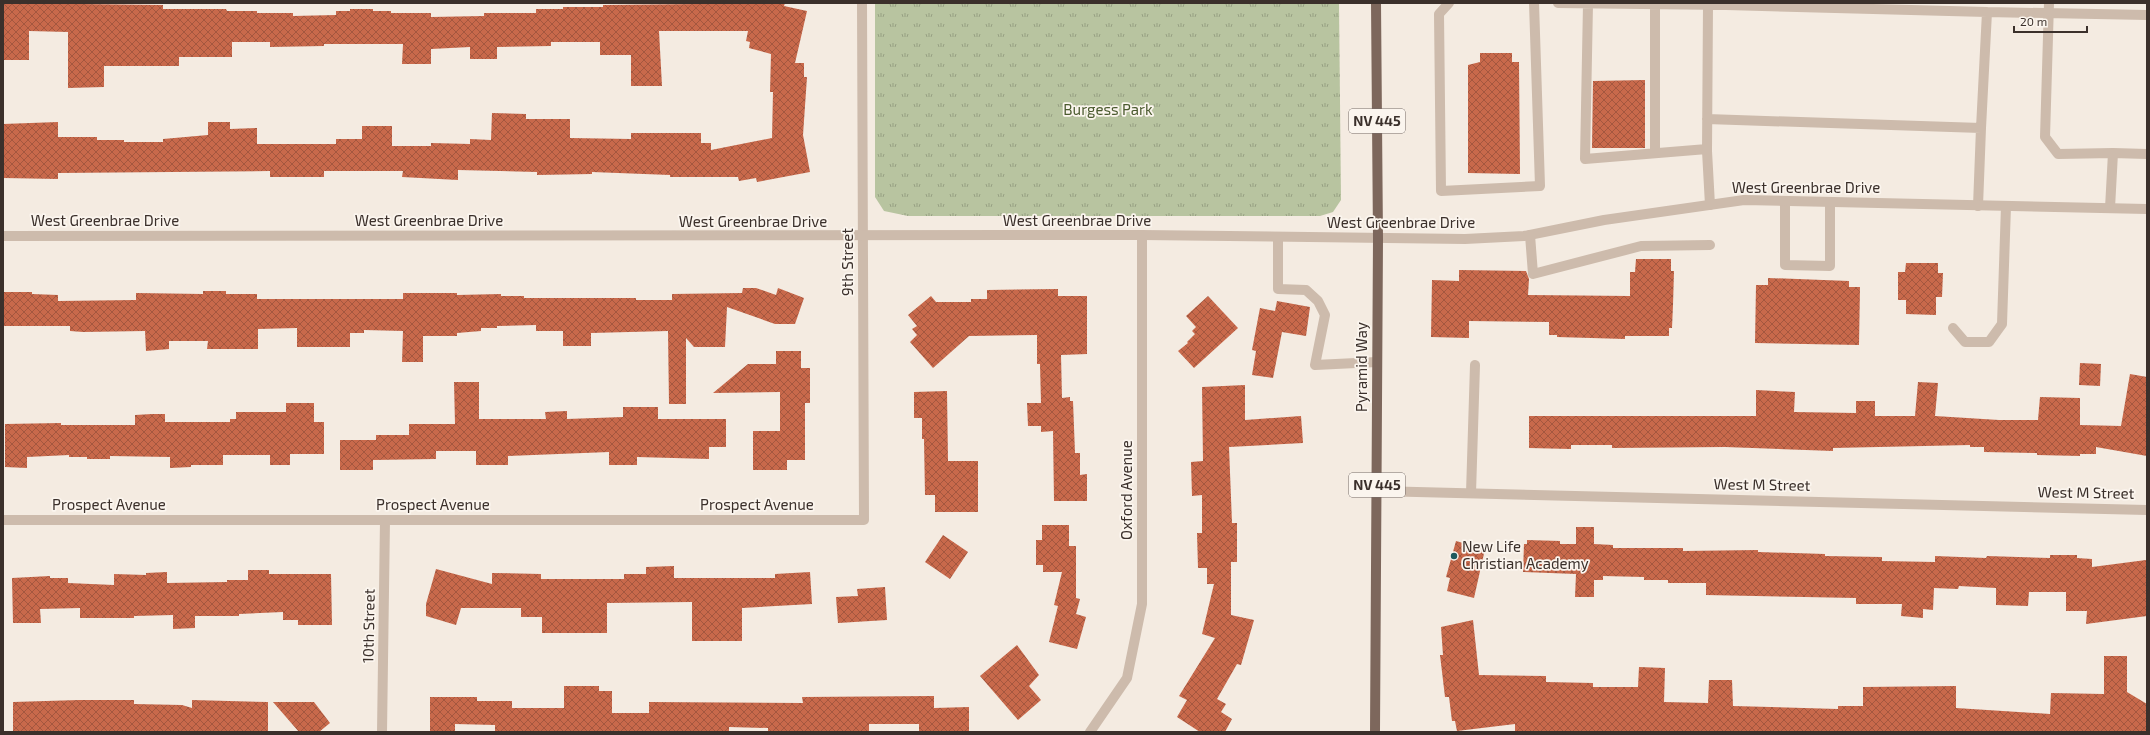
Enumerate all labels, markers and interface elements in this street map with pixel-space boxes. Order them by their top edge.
scale bar [2014,8,2087,34]
text: 20 m [2020,14,2047,28]
park label: Burgess Park [1063,100,1153,118]
road number: NV 445 [1349,109,1405,133]
street label: West Greenbrae Drive [1732,178,1880,196]
street label: West Greenbrae Drive [31,211,179,229]
street label: West Greenbrae Drive [355,211,503,229]
street label: West Greenbrae Drive [1003,211,1151,229]
street label: West Greenbrae Drive [679,212,827,230]
street label: West Greenbrae Drive [1327,213,1475,231]
street label: 9th Street [838,228,856,296]
street label: Pyramid Way [1352,322,1370,412]
street label: Oxford Avenue [1117,440,1135,540]
road number: NV 445 [1349,473,1405,497]
street label: West M Street [1713,474,1811,494]
street label: West M Street [2037,482,2135,502]
street label: Prospect Avenue [52,495,166,513]
street label: Prospect Avenue [376,495,490,513]
street label: Prospect Avenue [700,495,814,513]
place label: New Life Christian Academy [1462,537,1589,572]
marker: New Life Christian Academy [1449,551,1459,561]
street label: 10th Street [358,588,378,663]

